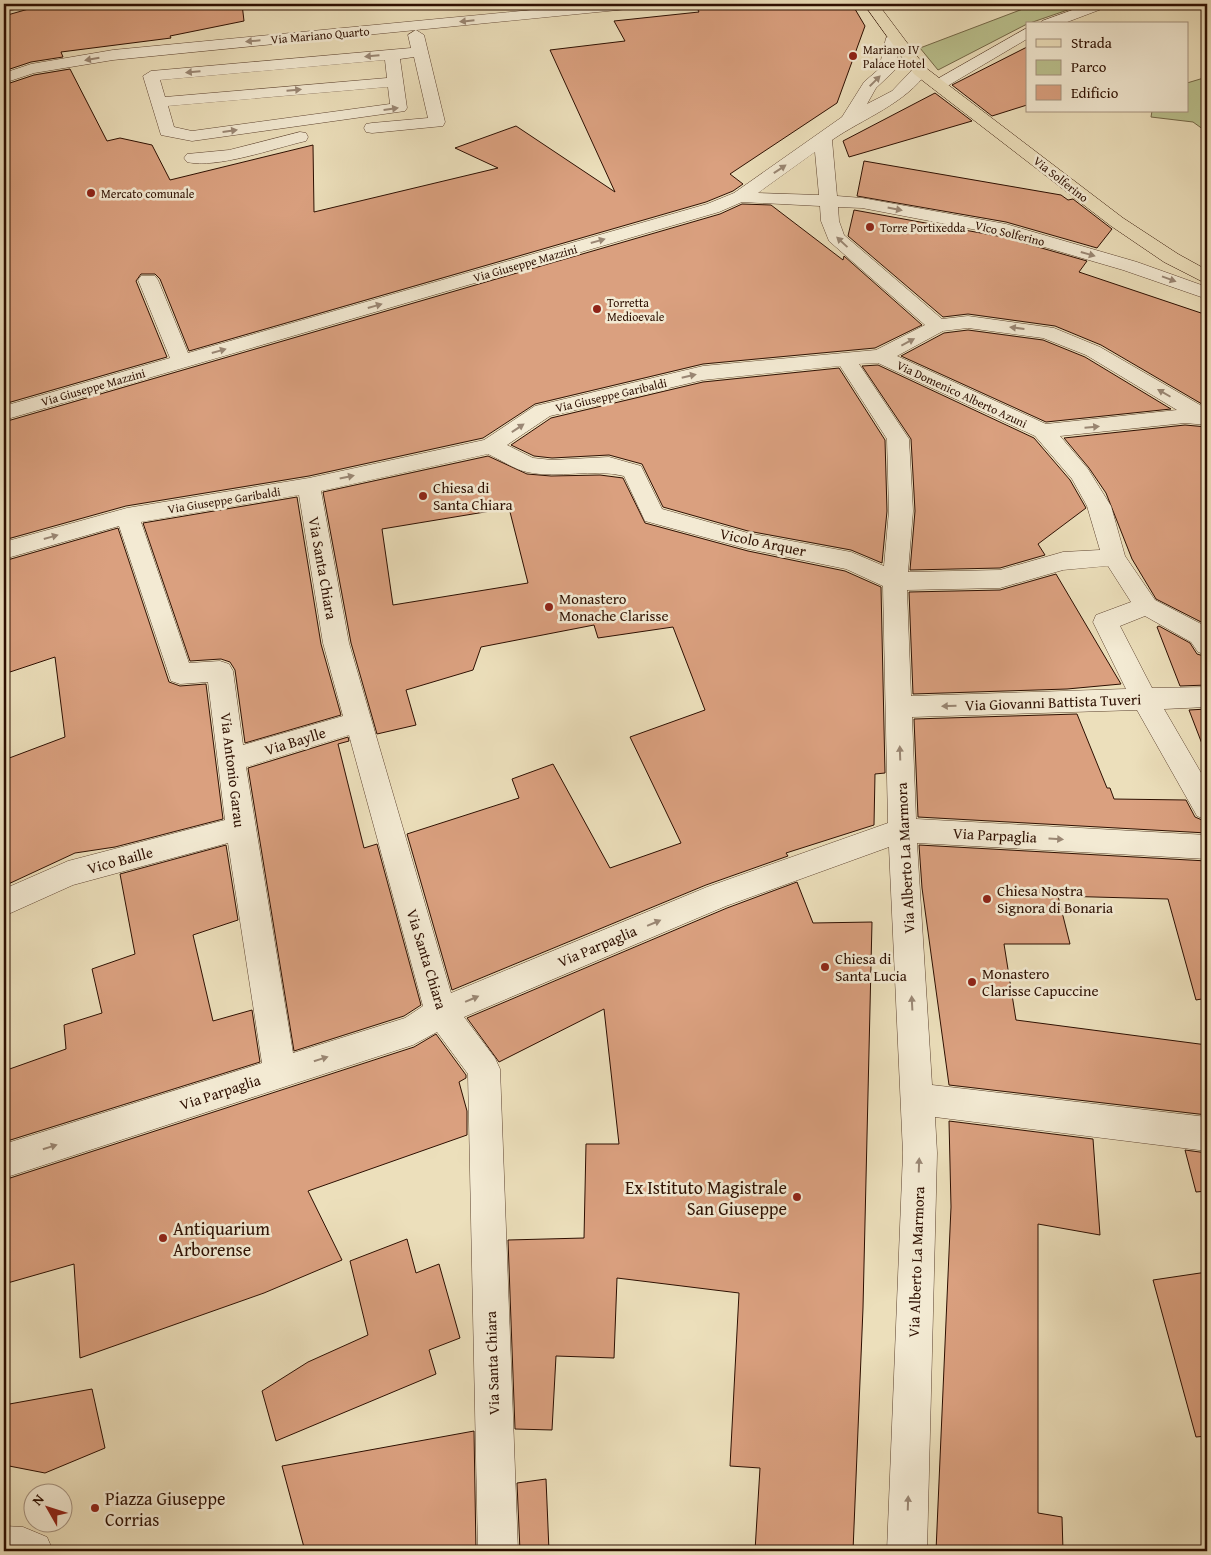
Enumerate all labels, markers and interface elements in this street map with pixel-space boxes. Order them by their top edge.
one-way arrow [459,17,475,25]
street label: Via Mariano Quarto [270,22,370,48]
legend [1026,22,1188,112]
text: Strada [1071,32,1112,53]
one-way arrow [245,38,261,46]
place label: Mariano IV Palace Hotel [863,41,926,72]
marker: Mariano IV Palace Hotel [847,50,859,62]
one-way arrow [364,52,380,60]
one-way arrow [84,55,100,63]
text: Parco [1071,56,1107,77]
one-way arrow [184,68,200,76]
one-way arrow [869,76,881,88]
text: Edificio [1071,82,1119,103]
one-way arrow [287,86,303,94]
one-way arrow [383,105,399,113]
one-way arrow [222,127,238,135]
street label: Via Solferino [1030,152,1092,206]
one-way arrow [774,164,787,174]
place label: Mercato comunale [101,185,195,202]
marker: Mercato comunale [85,187,97,199]
one-way arrow [888,206,904,214]
street label: Vico Solferino [973,216,1047,250]
place label: Torre Portixedda [880,219,966,236]
marker: Torre Portixedda [864,221,876,233]
one-way arrow [836,236,848,248]
one-way arrow [591,237,606,245]
street label: Via Giuseppe Mazzini [471,240,580,286]
one-way arrow [1081,250,1096,258]
one-way arrow [1161,276,1176,283]
place label: Torretta Medioevale [607,294,665,325]
one-way arrow [367,302,382,310]
marker: Torretta Medioevale [591,303,603,315]
one-way arrow [1009,324,1025,332]
one-way arrow [901,338,915,346]
one-way arrow [211,347,226,355]
street label: Via Domenico Alberto Azuni [894,356,1031,432]
street label: Via Giuseppe Mazzini [39,364,148,410]
one-way arrow [681,372,696,380]
street label: Via Giuseppe Garibaldi [553,374,669,416]
one-way arrow [1158,388,1171,397]
one-way arrow [511,423,525,433]
one-way arrow [1084,423,1100,431]
one-way arrow [339,473,355,481]
place label: Chiesa di Santa Chiara [433,477,513,515]
street label: Via Giuseppe Garibaldi [166,483,282,517]
marker: Chiesa di Santa Chiara [417,490,429,502]
street label: Via Santa Chiara [304,515,342,621]
street label: Vicolo Arquer [718,523,808,561]
one-way arrow [43,533,58,541]
place label: Monastero Monache Clarisse [559,588,668,626]
marker: Monastero Monache Clarisse [543,601,555,613]
street label: Via Giovanni Battista Tuveri [964,688,1142,716]
one-way arrow [940,702,956,710]
street label: Via Antonio Garau [216,711,251,830]
street label: Via Baylle [262,722,328,760]
one-way arrow [896,745,904,761]
street label: Via Alberto La Marmora [891,782,919,934]
street label: Via Parpaglia [953,822,1037,848]
one-way arrow [1048,835,1064,843]
street label: Vico Baille [85,841,155,879]
place label: Chiesa Nostra Signora di Bonaria [997,880,1113,918]
marker: Chiesa Nostra Signora di Bonaria [981,893,993,905]
street label: Via Santa Chiara [402,906,452,1012]
one-way arrow [647,918,661,926]
street label: Via Parpaglia [554,920,640,972]
place label: Chiesa di Santa Lucia [835,948,907,986]
marker: Chiesa di Santa Lucia [819,961,831,973]
place label: Monastero Clarisse Capuccine [982,963,1099,1001]
marker: Monastero Clarisse Capuccine [966,976,978,988]
one-way arrow [464,995,479,1003]
one-way arrow [907,995,915,1011]
one-way arrow [314,1055,329,1063]
street label: Via Parpaglia [177,1069,263,1115]
one-way arrow [43,1142,58,1150]
one-way arrow [916,1157,924,1173]
place label: Ex Istituto Magistrale San Giuseppe [625,1174,787,1222]
street label: Via Alberto La Marmora [903,1186,929,1338]
marker: Ex Istituto Magistrale San Giuseppe [791,1191,803,1203]
place label: Antiquarium Arborense [173,1215,270,1263]
marker: Antiquarium Arborense [157,1232,169,1244]
street label: Via Santa Chiara [480,1311,504,1415]
north arrow [22,1482,72,1532]
place label: Piazza Giuseppe Corrias [105,1485,225,1533]
text: N [27,1489,49,1510]
one-way arrow [905,1494,913,1510]
marker: Piazza Giuseppe Corrias [89,1502,101,1514]

